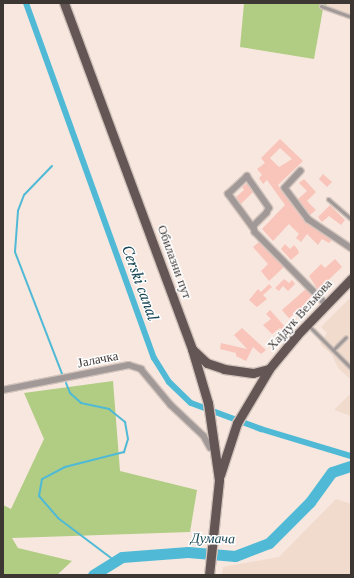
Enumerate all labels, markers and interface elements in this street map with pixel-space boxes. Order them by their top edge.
street label: Обилазни пут [153,223,195,301]
water label: Cerski canal [119,243,161,323]
street label: Хајдук Вељкова [264,276,336,354]
street label: Јалачка [76,348,120,372]
water label: Думача [191,529,235,547]

